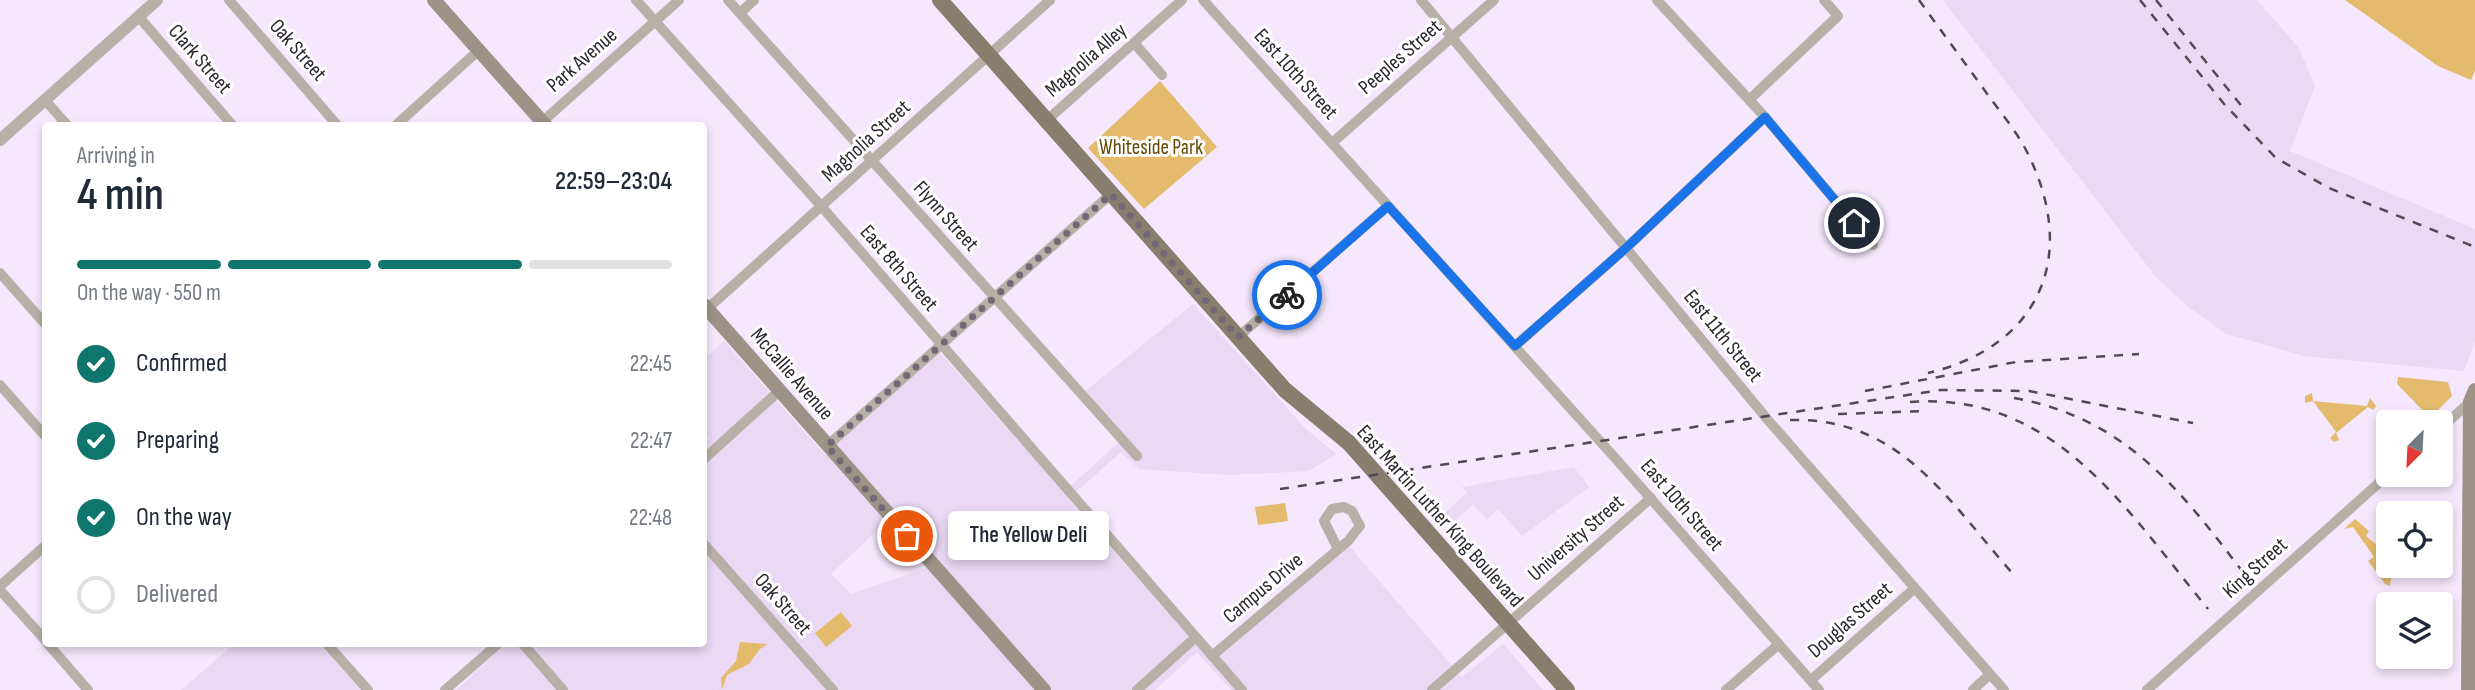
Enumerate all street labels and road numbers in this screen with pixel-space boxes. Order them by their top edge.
street label: Oak Street [264,14,332,86]
street label: Peeples Street [1353,14,1447,100]
street label: Magnolia Alley [1040,18,1132,102]
street label: Clark Street [163,19,237,99]
street label: Park Avenue [542,23,622,97]
street label: East 10th Street [1249,23,1343,125]
street label: Magnolia Street [817,95,915,187]
street label: Flynn Street [908,176,984,256]
street label: East 8th Street [855,220,943,316]
street label: East 11th Street [1678,285,1768,387]
street label: McCallie Avenue [745,323,839,425]
street label: East Martin Luther King Boulevard [1352,420,1528,612]
street label: East 10th Street [1635,454,1729,556]
street label: University Street [1523,490,1629,586]
street label: King Street [2217,532,2293,604]
street label: Campus Drive [1218,547,1308,629]
street label: Oak Street [749,568,817,640]
street label: Douglas Street [1803,577,1897,663]

